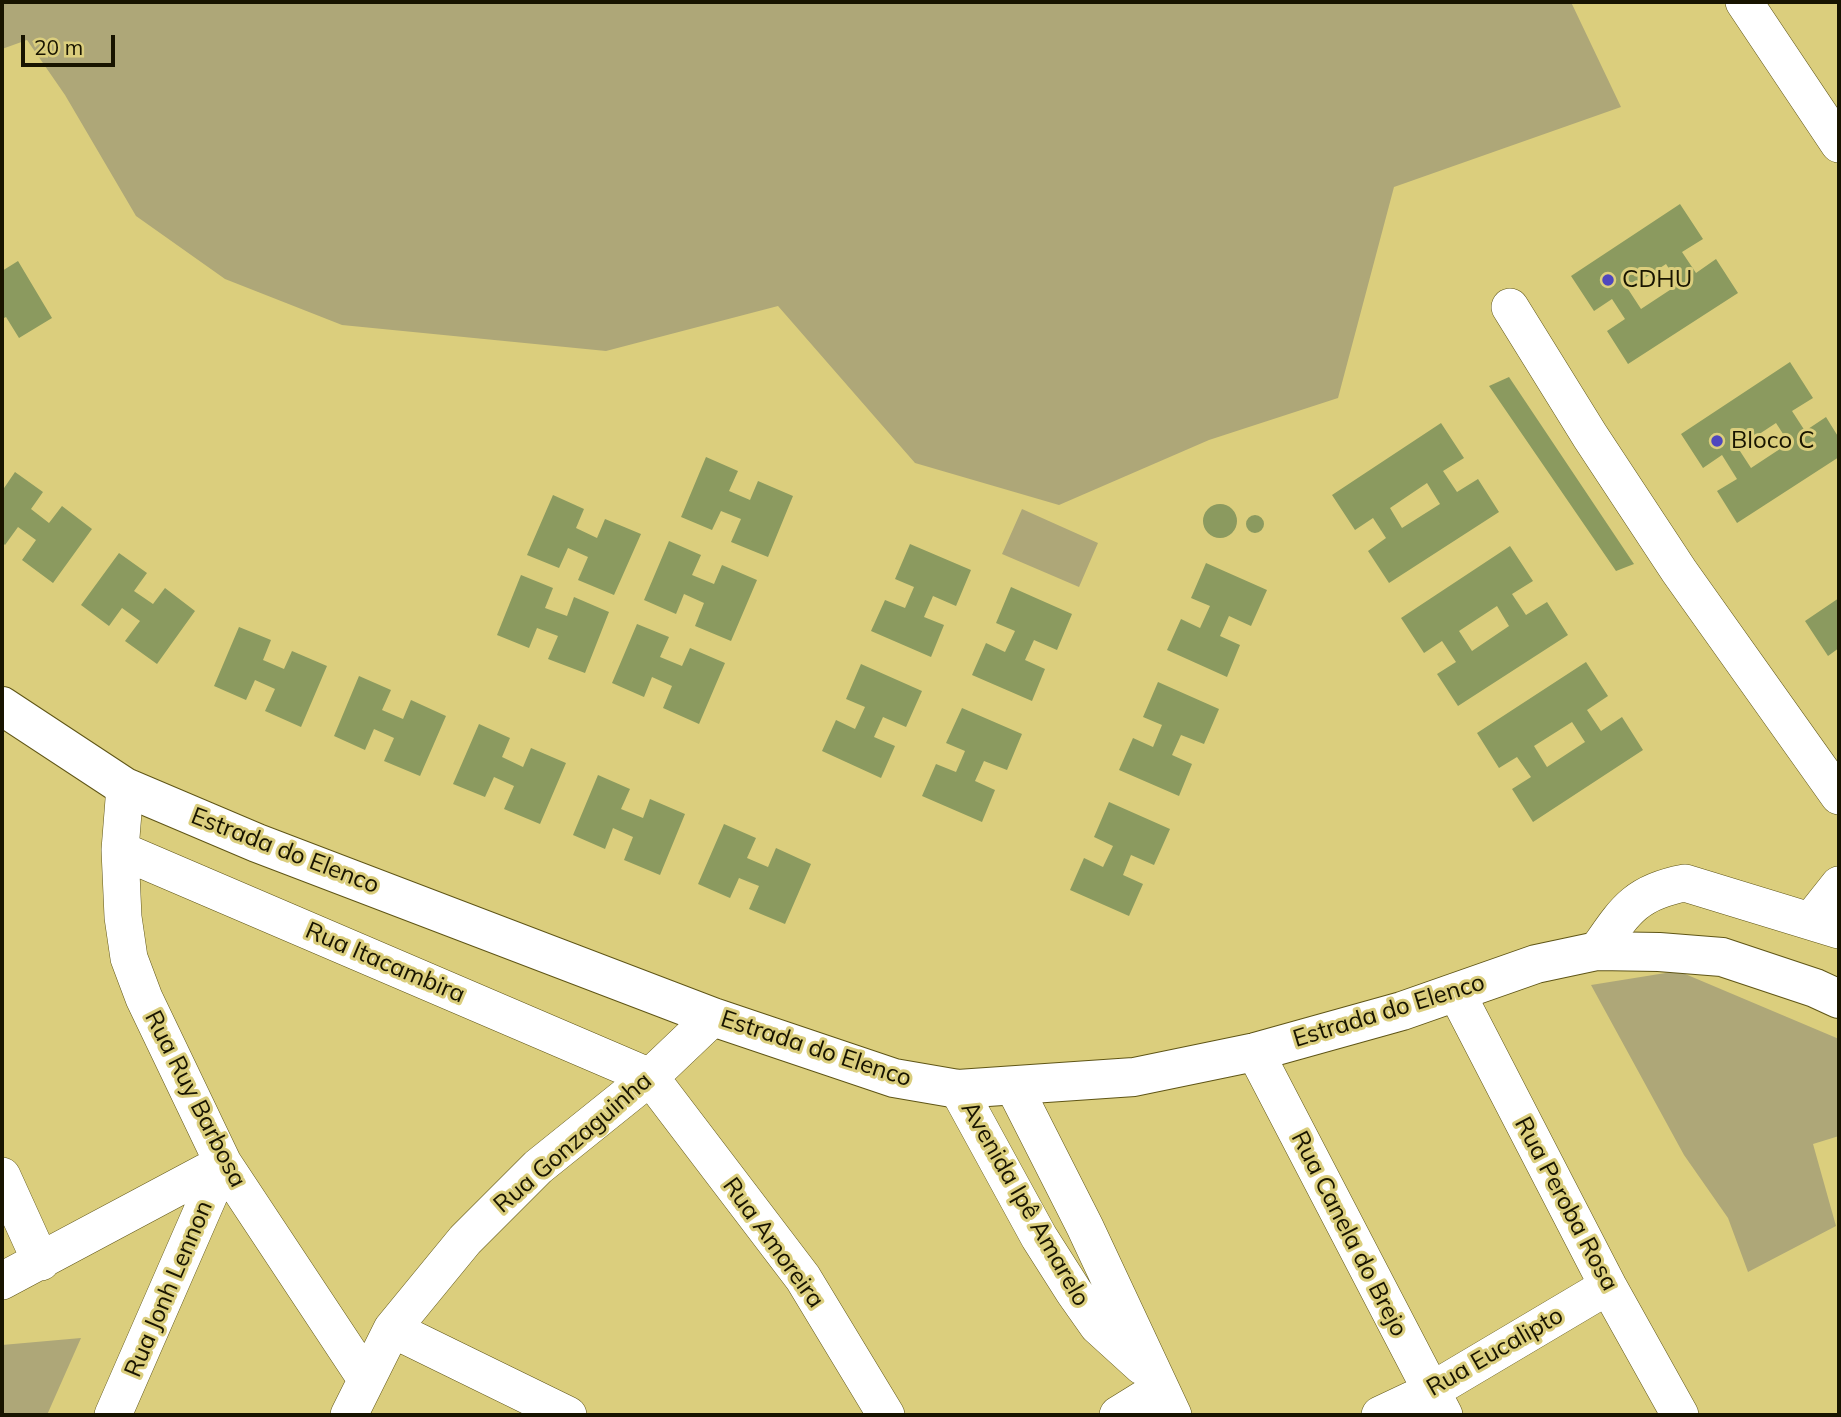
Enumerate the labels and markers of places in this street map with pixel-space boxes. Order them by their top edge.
place label: CDHU [1622,266,1692,294]
marker: CDHU [1600,272,1616,288]
place label: Bloco C [1731,427,1815,455]
marker: Bloco C [1709,433,1725,449]

